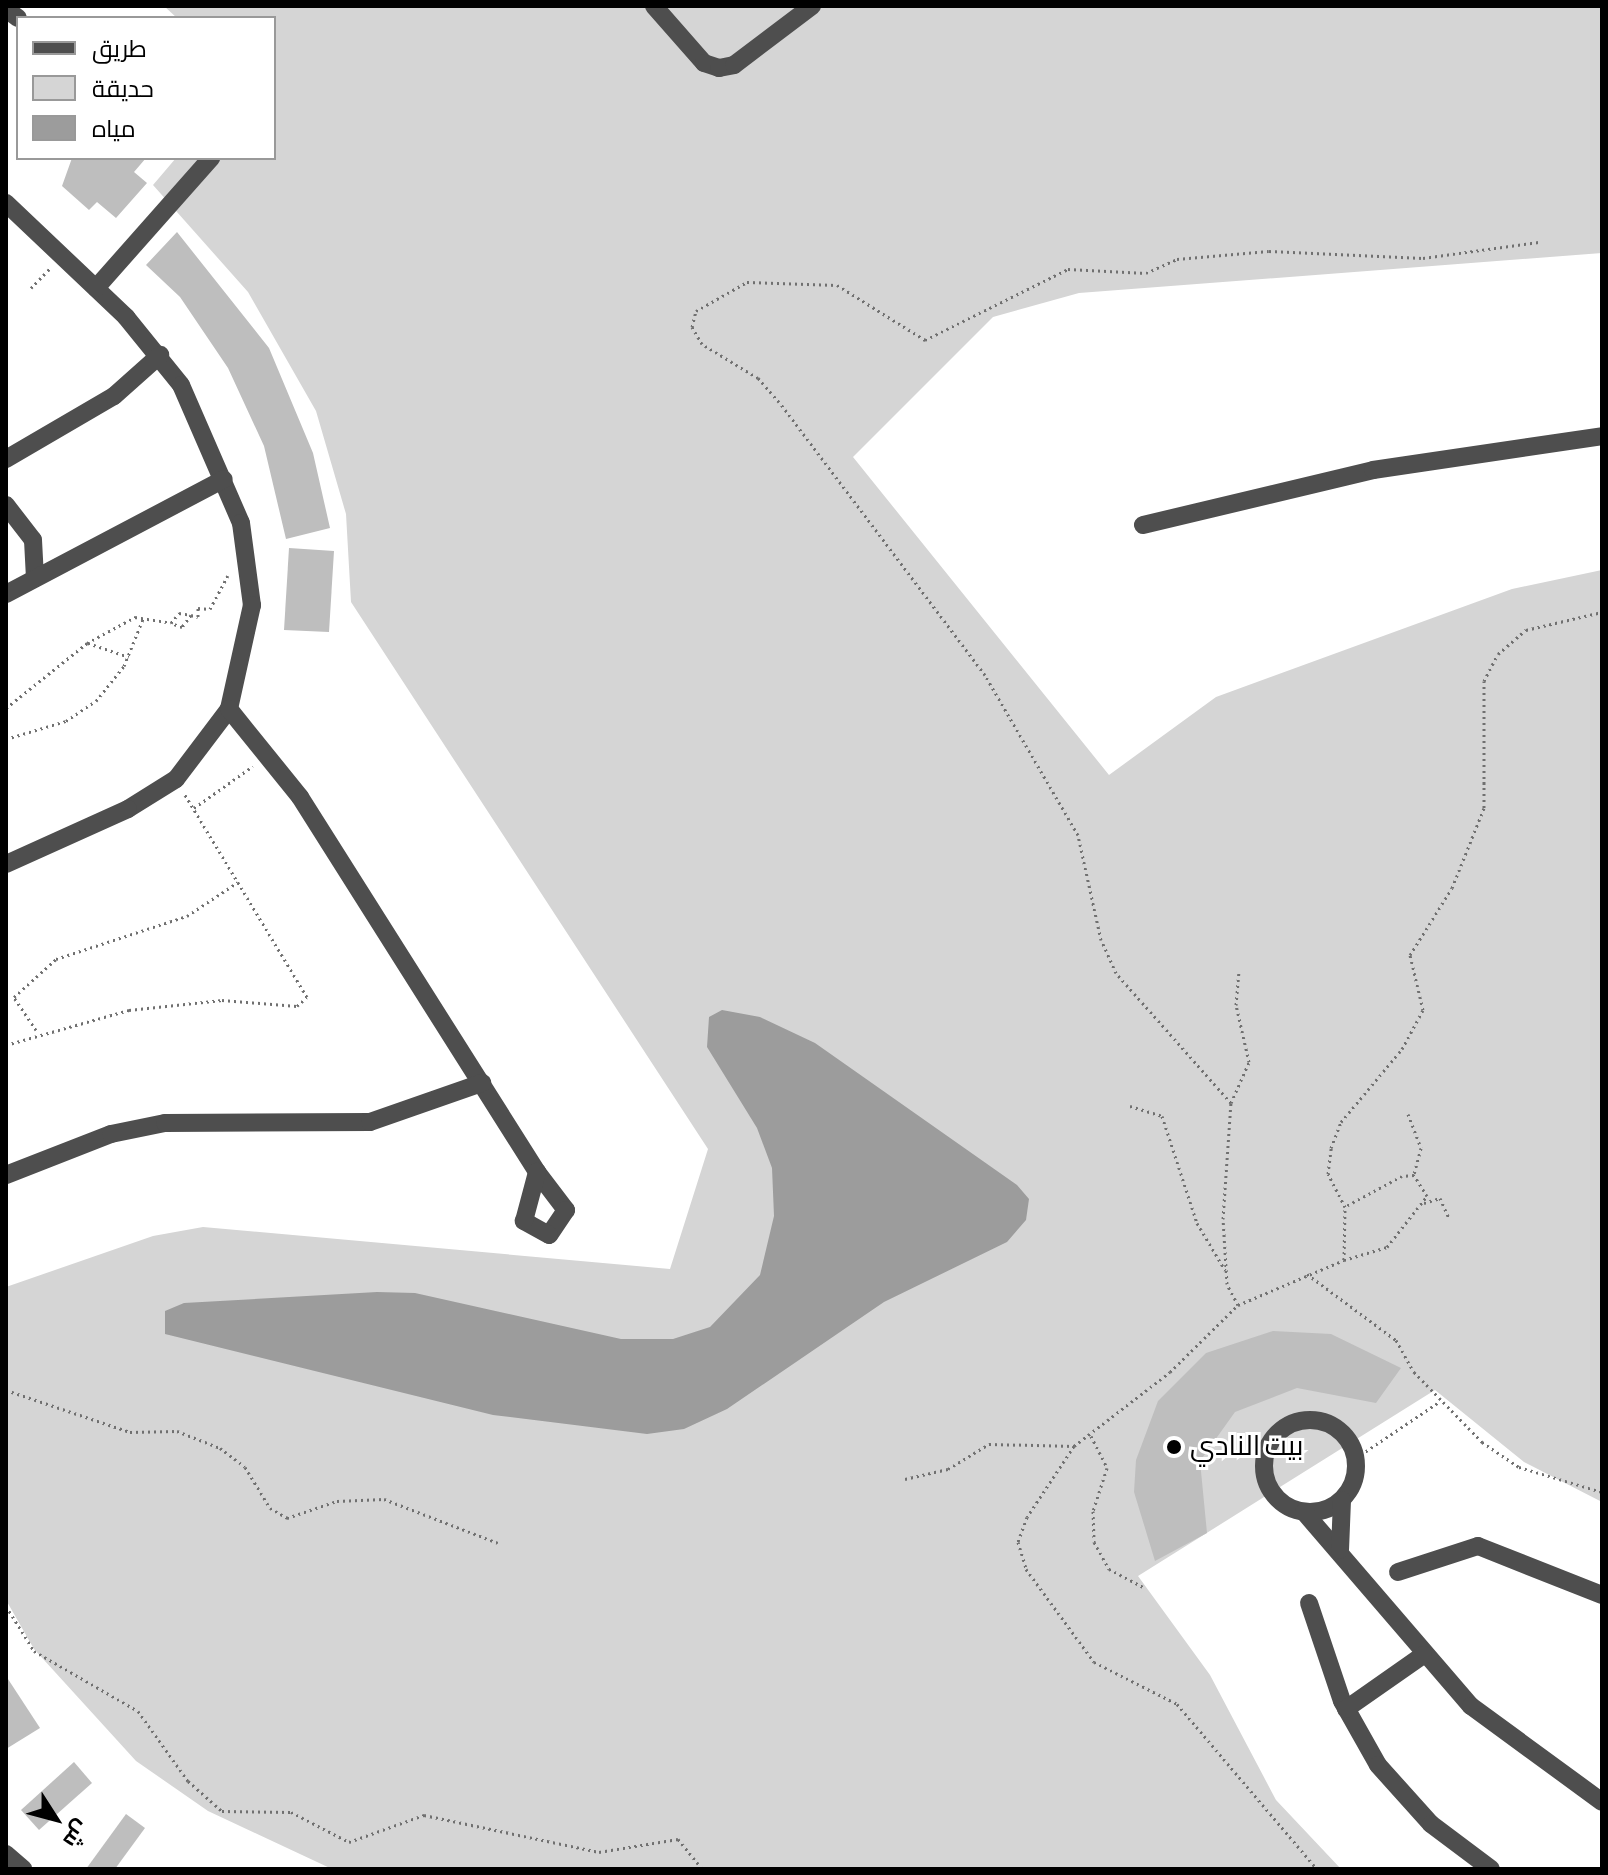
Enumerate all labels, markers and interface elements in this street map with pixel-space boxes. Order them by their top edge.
legend [16,16,276,160]
text: طريق [92,35,147,64]
text: حديقة [92,75,154,104]
text: مياه [92,115,136,144]
place label: بيت النادي [1190,1430,1303,1464]
marker: بيت النادي [1165,1438,1183,1456]
north arrow [16,1779,96,1859]
text: ش [57,1814,95,1853]

